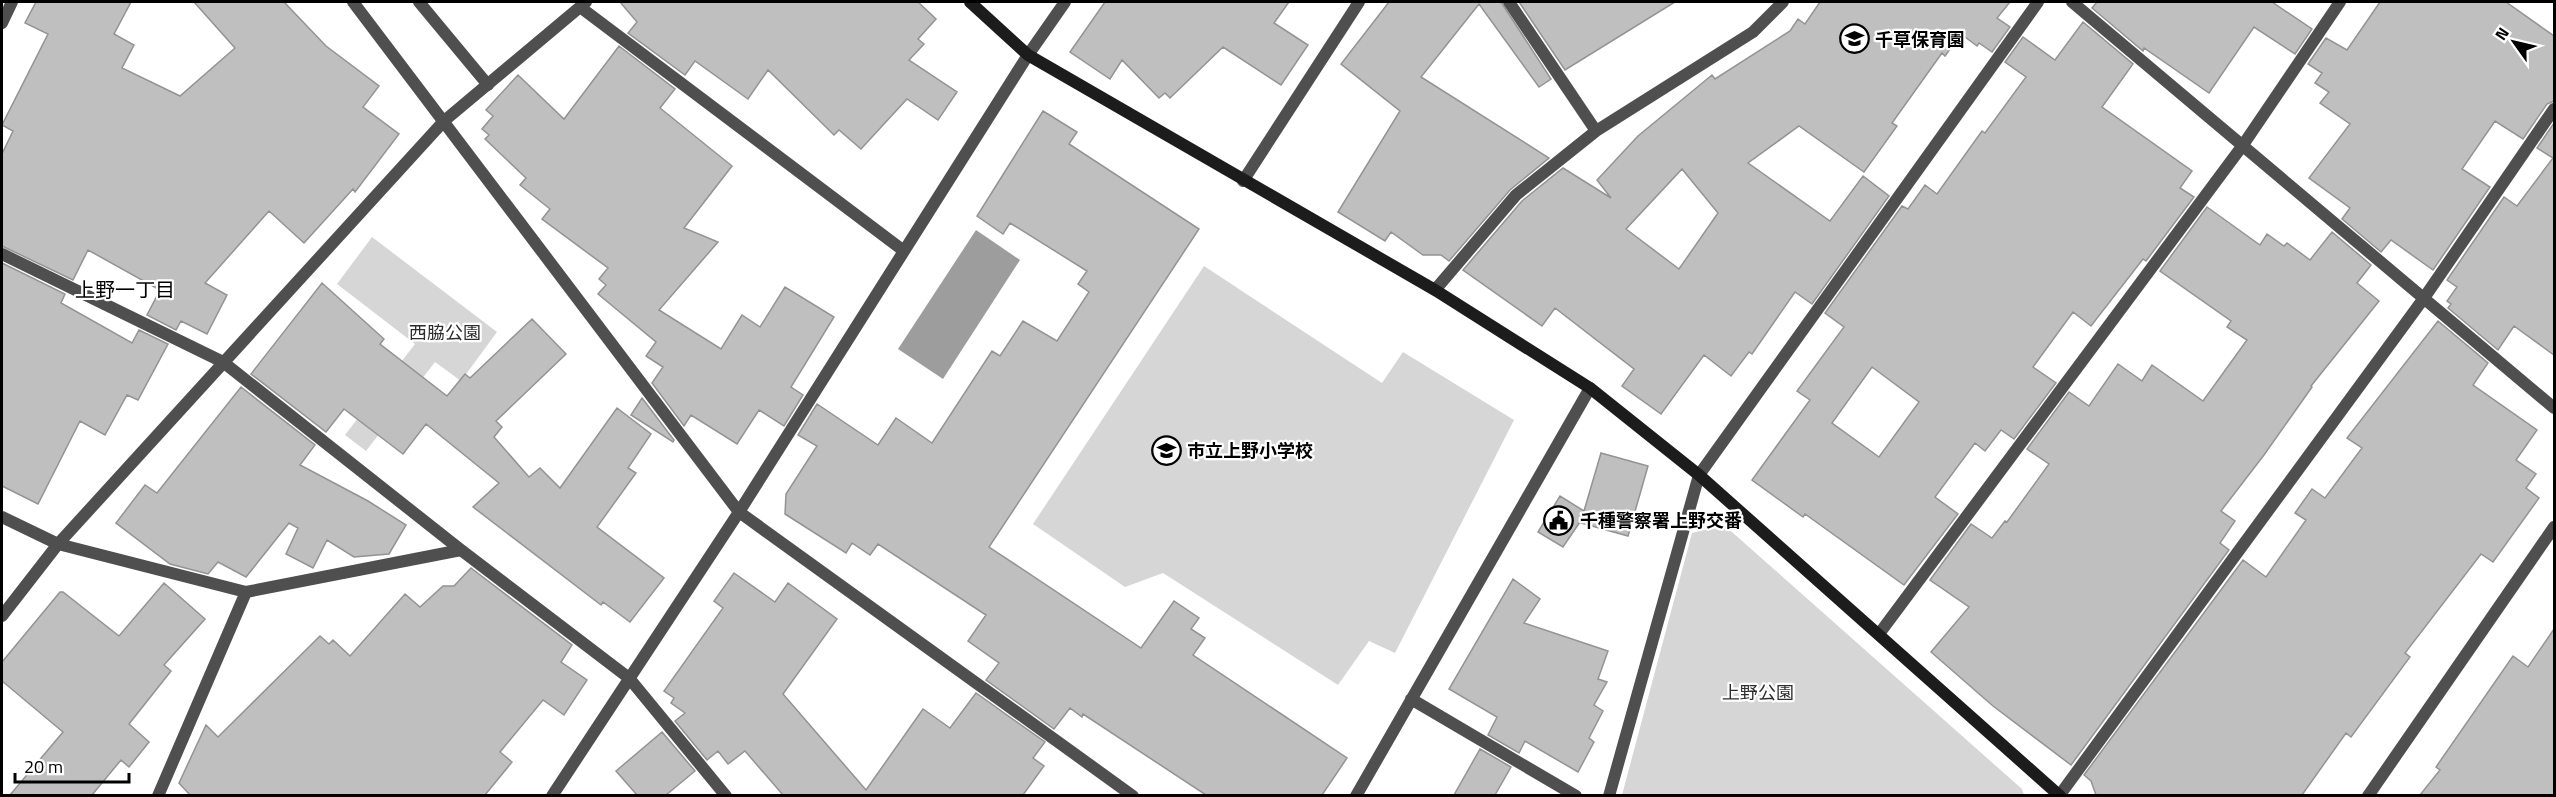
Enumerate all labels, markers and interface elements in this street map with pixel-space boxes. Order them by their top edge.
north arrow [2484,12,2544,72]
text: N [2489,22,2515,45]
school or university icon: 千草保育園 [1838,23,1870,55]
place label: 千草保育園 [1875,26,1965,53]
district label: 上野一丁目 [75,274,175,305]
park label: 西脇公園 [409,319,481,346]
school or university icon: 市立上野小学校 [1150,434,1182,466]
place label: 市立上野小学校 [1187,437,1313,464]
public building icon: 千種警察署上野交番 [1543,504,1575,536]
place label: 千種警察署上野交番 [1580,507,1742,534]
park label: 上野公園 [1722,679,1794,706]
scale bar [15,746,129,784]
text: 20 m [24,753,63,780]

